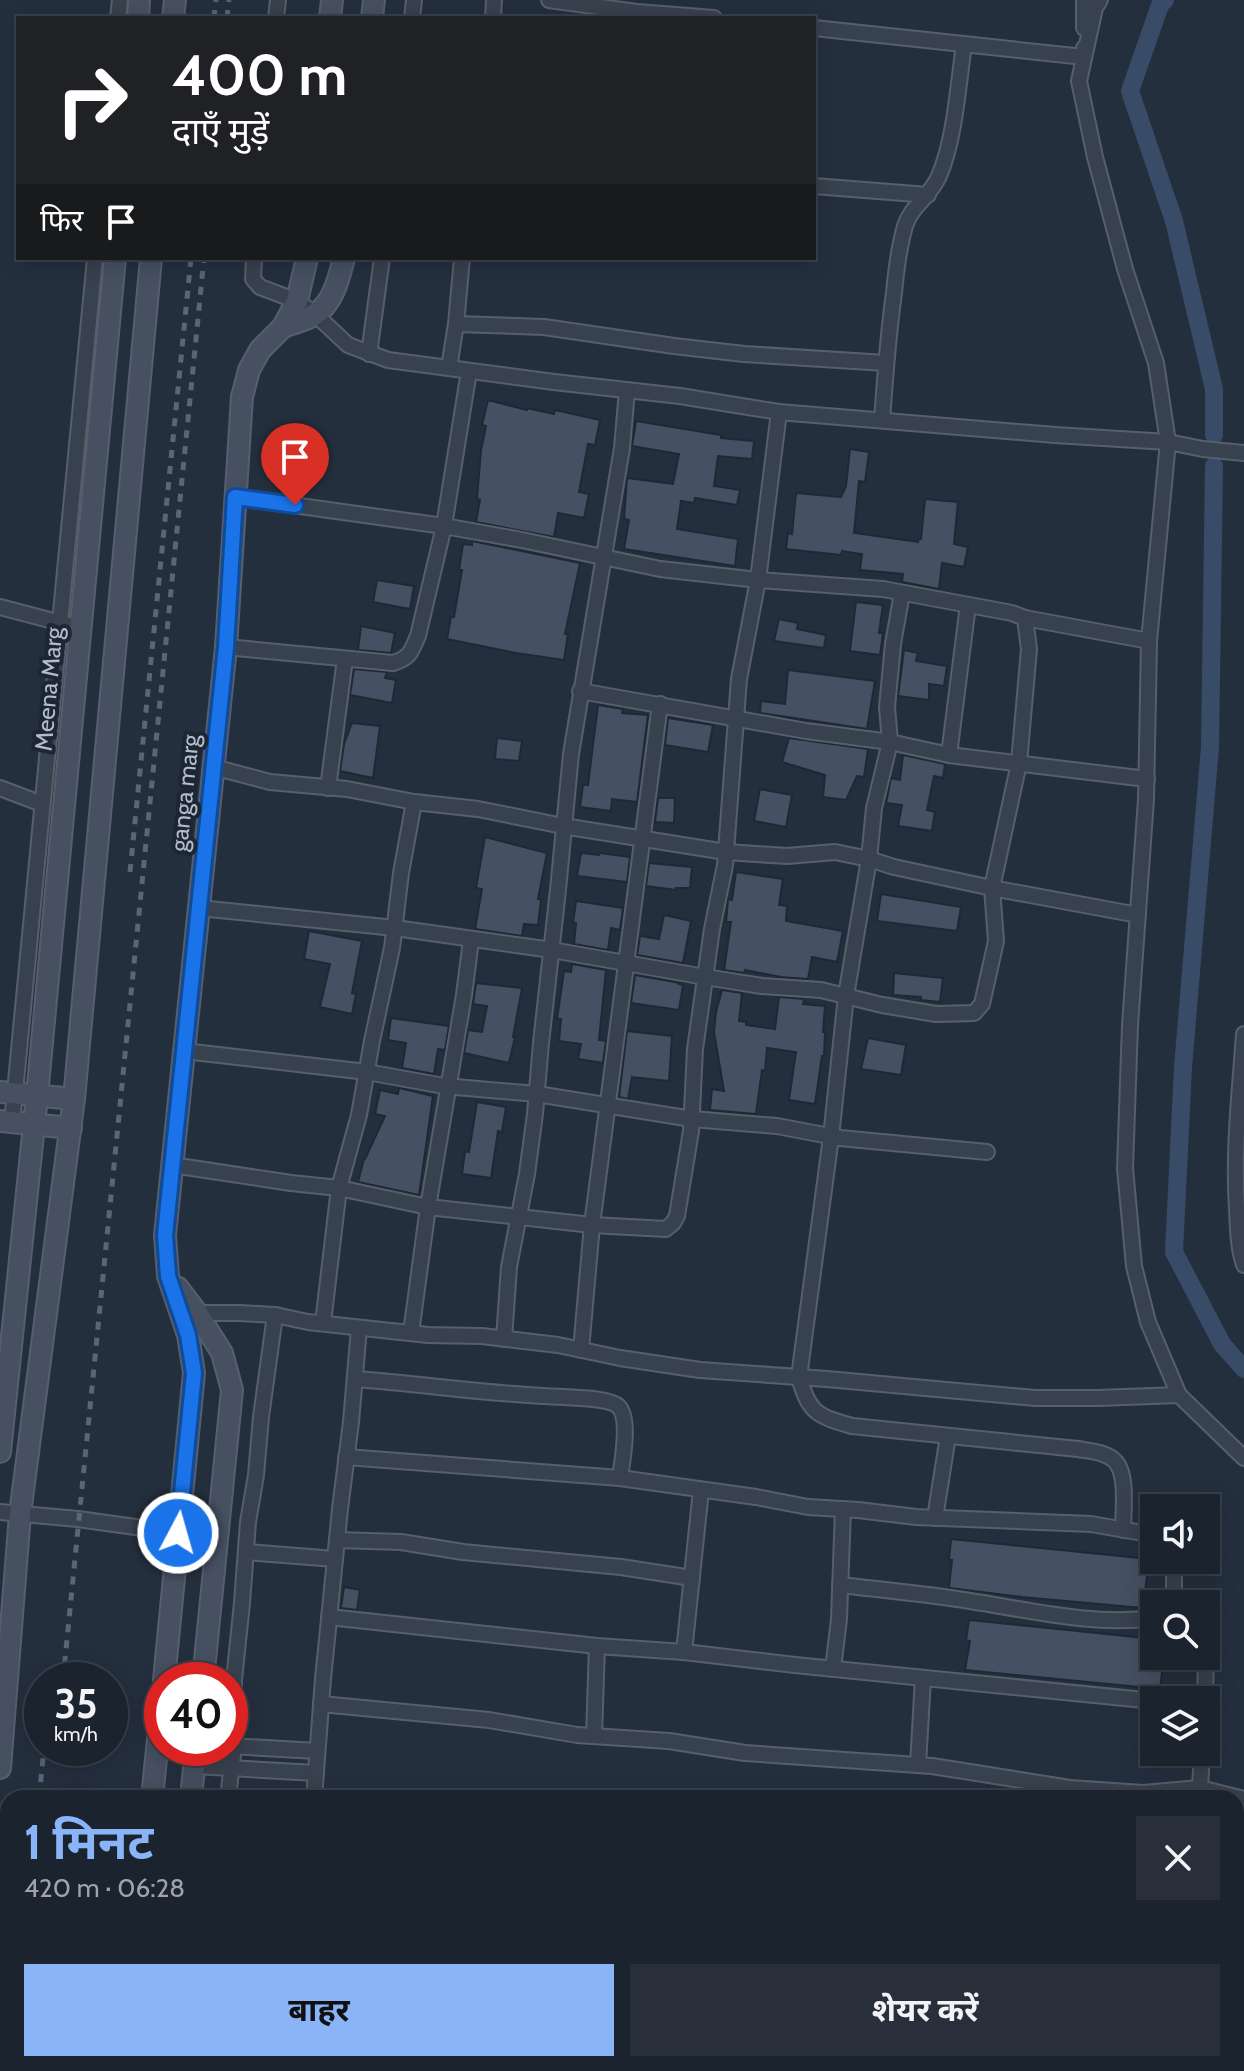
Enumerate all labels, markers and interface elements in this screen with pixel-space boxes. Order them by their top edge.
text: 400 m [172,41,347,109]
icon: right [40,48,144,152]
text: दाएँ मुड़ें [172,109,269,153]
icon: arrive [99,200,143,244]
text: फिर [40,202,83,239]
pin [261,423,329,505]
icon: arrive [273,435,317,479]
street label: Meena Marg [29,625,68,752]
street label: ganga marg [164,732,205,853]
position arrow [136,1491,220,1575]
map controls [1140,1494,1220,1766]
button: sound [1140,1494,1220,1574]
button: search [1140,1590,1220,1670]
speed limit sign: 40 [144,1662,248,1766]
text: 35 [54,1679,98,1728]
button: layers [1140,1686,1220,1766]
text: km/h [54,1722,98,1746]
text: 1 मिनट [24,1813,153,1871]
button: close [1136,1816,1220,1900]
text: 420 m · 06:28 [24,1872,185,1904]
button: बाहर [24,1964,614,2056]
button: शेयर करें [630,1964,1220,2056]

